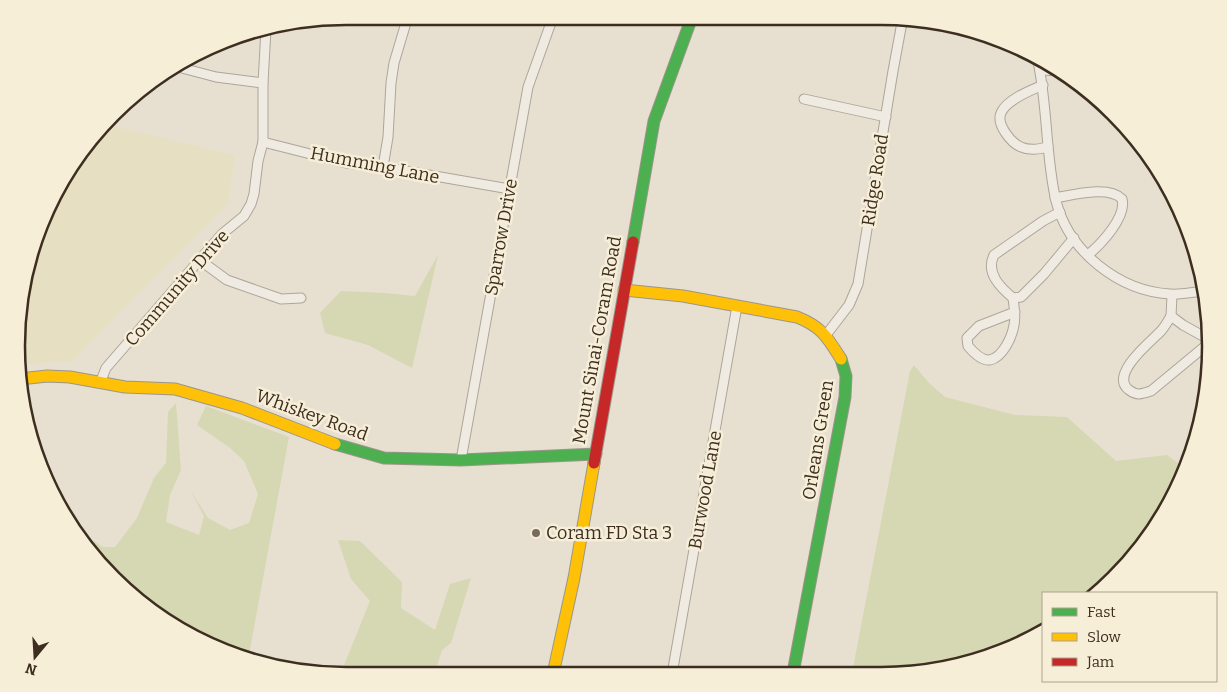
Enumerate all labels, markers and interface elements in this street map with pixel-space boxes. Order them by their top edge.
street label: Ridge Road [857,132,893,228]
street label: Humming Lane [309,142,441,188]
street label: Sparrow Drive [480,177,522,297]
street label: Community Drive [120,225,234,351]
street label: Mount Sinai-Coram Road [568,234,626,446]
street label: Orleans Green [798,378,838,502]
street label: Whiskey Road [253,385,371,446]
street label: Burwood Lane [684,429,726,551]
place label: Coram FD Sta 3 [546,522,672,544]
marker: Coram FD Sta 3 [530,527,542,539]
legend [1042,592,1217,682]
text: Fast [1087,603,1116,621]
text: Slow [1087,628,1122,646]
north arrow [10,632,60,682]
text: Jam [1086,653,1115,671]
text: N [23,659,39,679]

